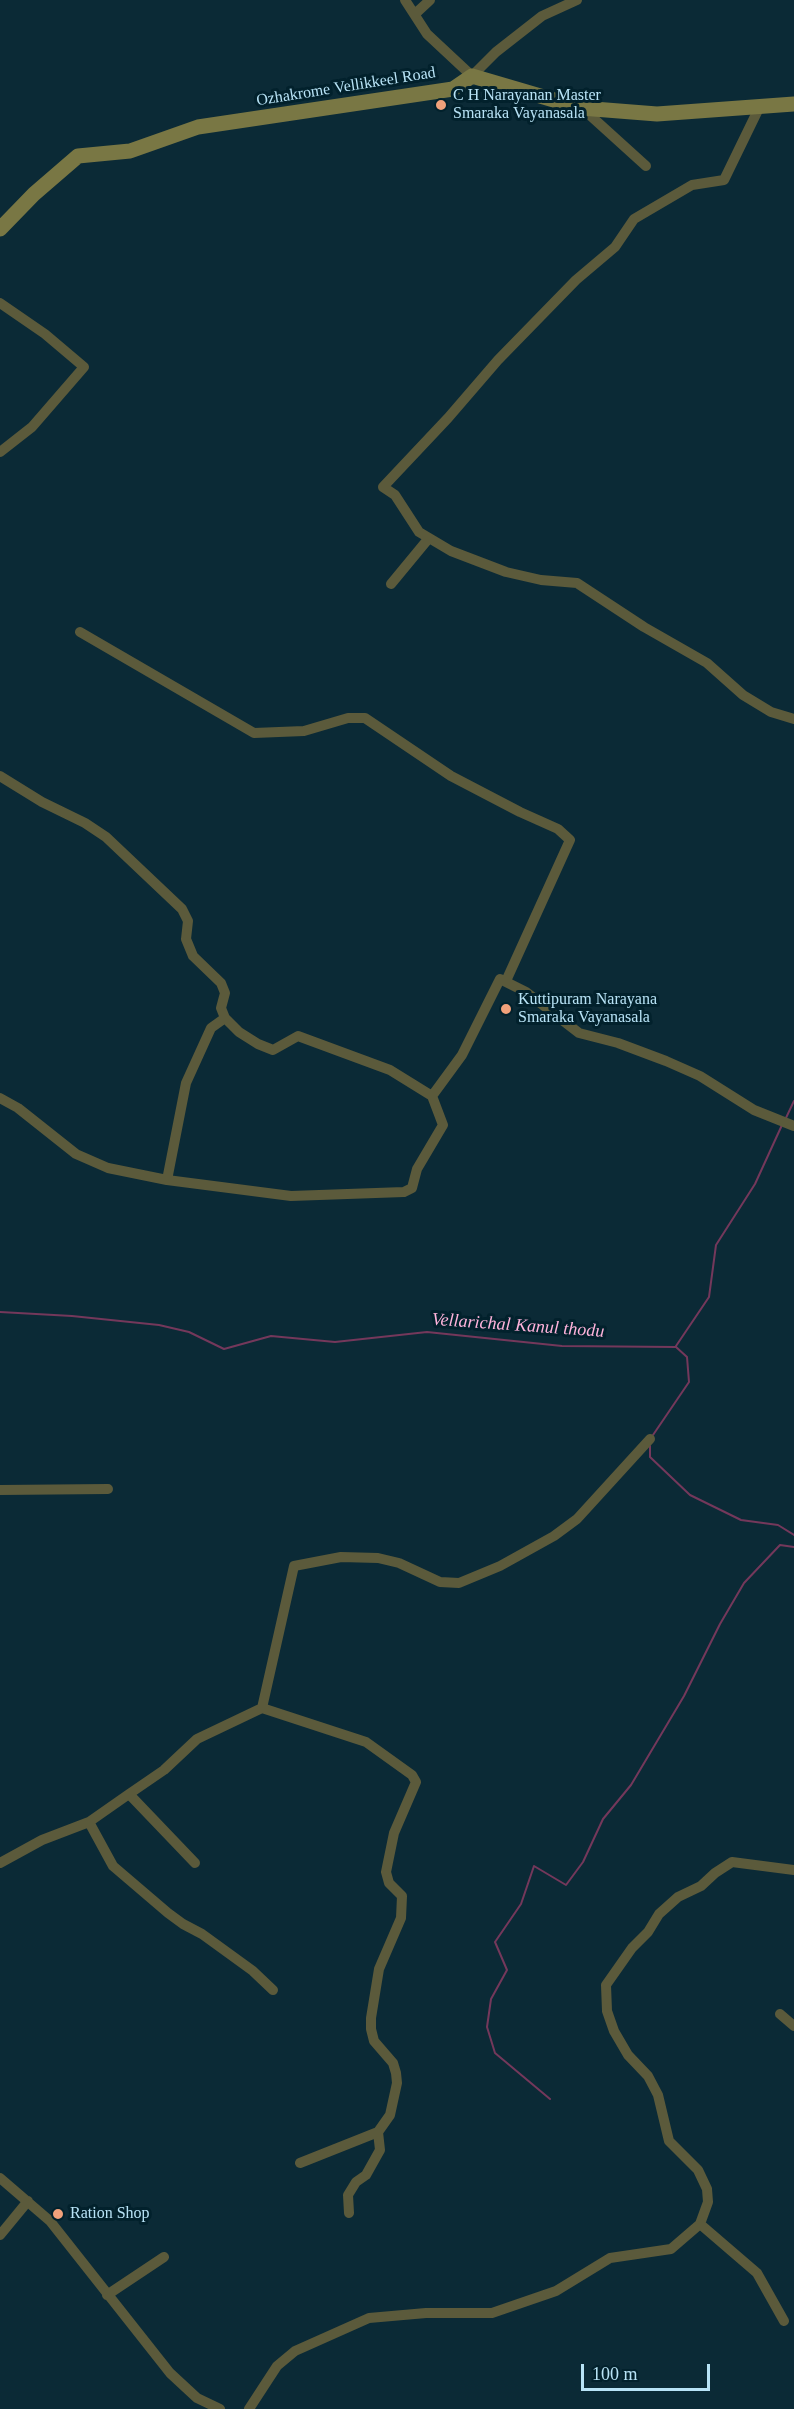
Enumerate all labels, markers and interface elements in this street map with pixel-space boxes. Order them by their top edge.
street label: Ozhakrome Vellikkeel Road [255,63,437,111]
place label: C H Narayanan Master Smaraka Vayanasala [453,86,601,124]
marker: C H Narayanan Master Smaraka Vayanasala [434,98,448,112]
place label: Kuttipuram Narayana Smaraka Vayanasala [518,990,657,1028]
marker: Kuttipuram Narayana Smaraka Vayanasala [499,1002,513,1016]
water label: Vellarichal Kanul thodu [431,1309,605,1343]
place label: Ration Shop [70,2204,150,2224]
marker: Ration Shop [51,2207,65,2221]
scale bar [584,2352,713,2390]
text: 100 m [592,2364,638,2384]

